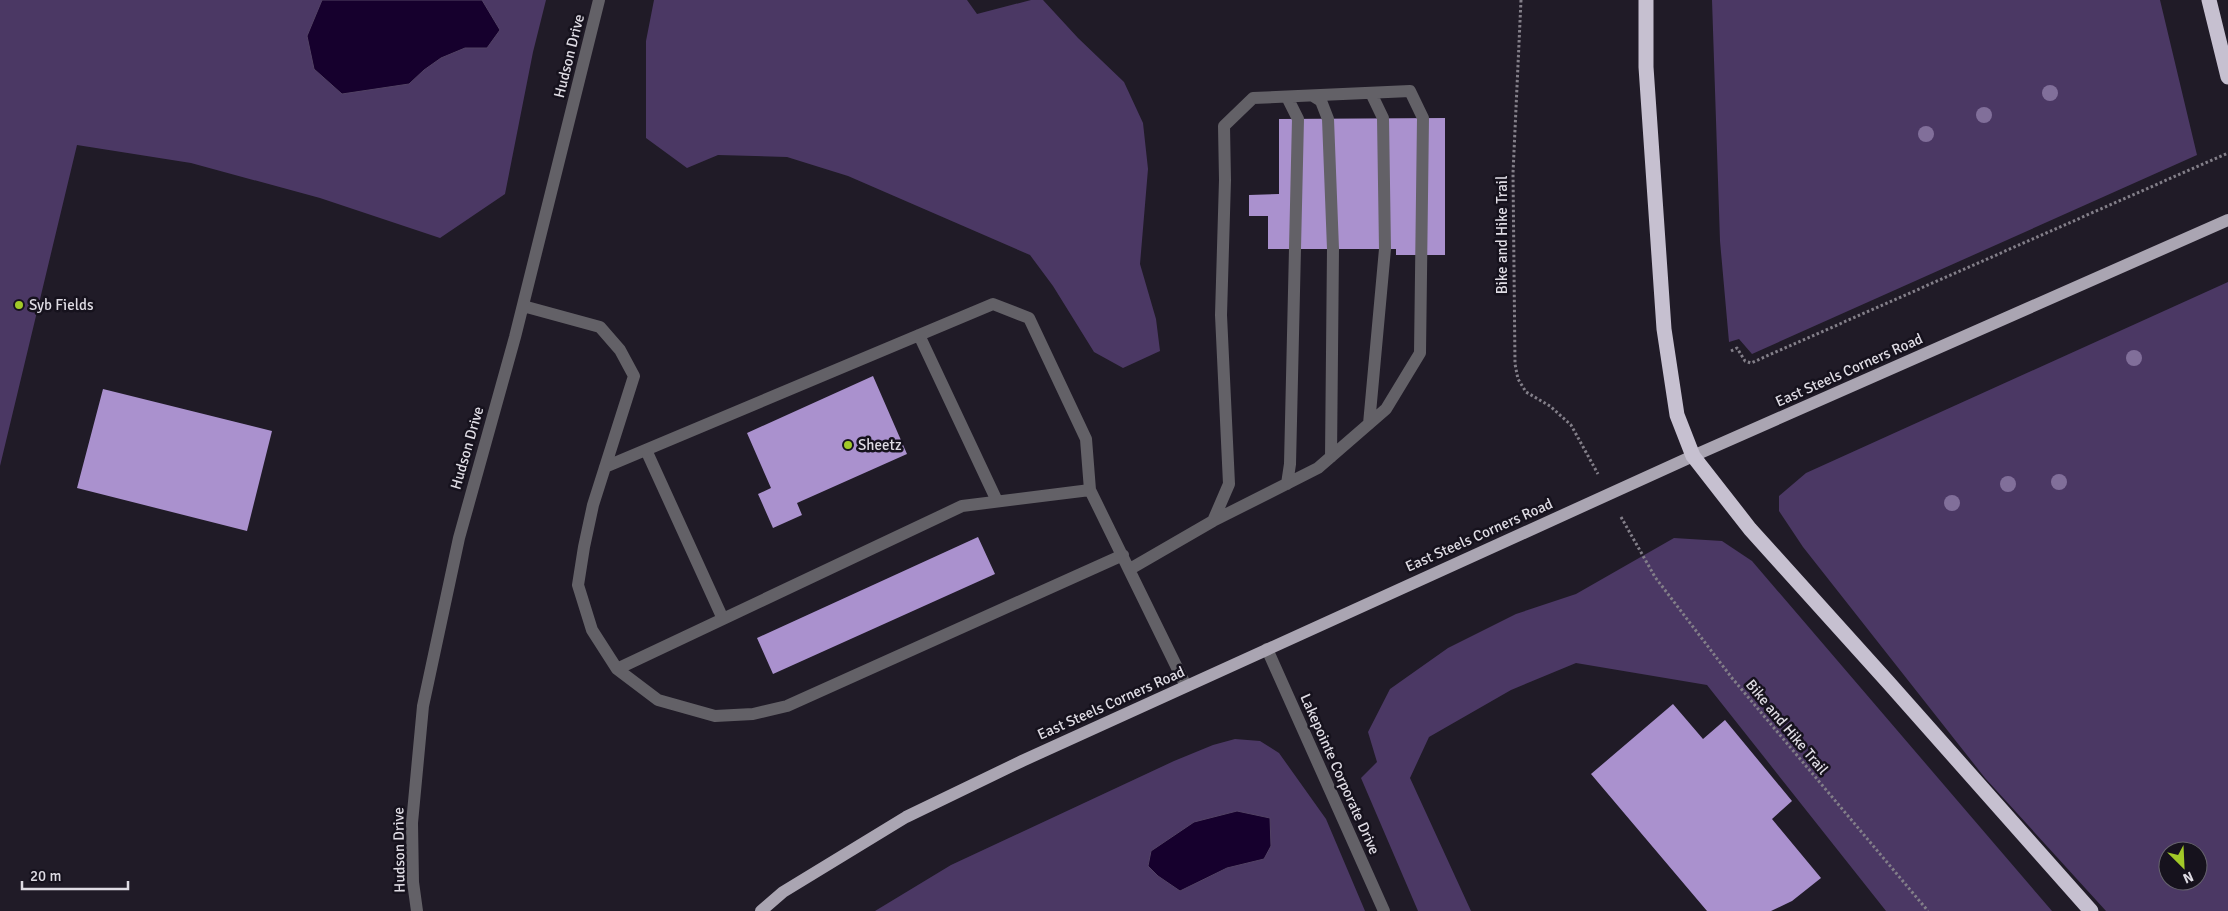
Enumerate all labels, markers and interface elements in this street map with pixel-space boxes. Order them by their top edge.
street label: Hudson Drive [550,12,588,100]
street label: Bike and Hike Trail [1493,176,1511,294]
place label: Syb Fields [29,296,94,314]
marker: Syb Fields [13,299,25,311]
street label: East Steels Corners Road [1773,329,1925,411]
street label: Hudson Drive [447,404,487,492]
place label: Sheetz [858,436,902,454]
marker: Sheetz [842,439,854,451]
street label: East Steels Corners Road [1403,494,1555,576]
street label: East Steels Corners Road [1035,662,1187,744]
street label: Bike and Hike Trail [1742,676,1832,778]
street label: Lakepointe Corporate Drive [1296,691,1384,857]
street label: Hudson Drive [389,807,409,893]
north arrow [2158,841,2208,891]
scale bar [22,858,129,890]
text: 20 m [30,867,61,885]
text: N [2180,868,2196,887]

